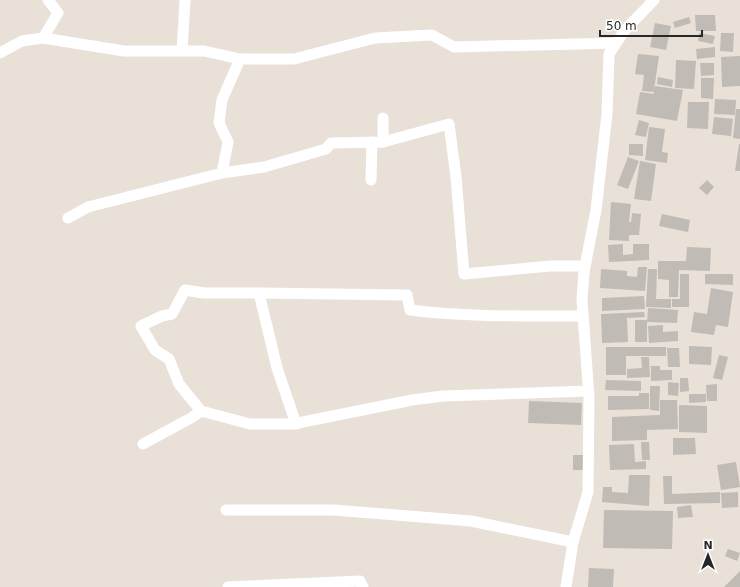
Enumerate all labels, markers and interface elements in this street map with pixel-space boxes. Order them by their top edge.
scale bar [600,12,702,38]
text: 50 m [606,19,637,33]
north arrow [688,535,728,575]
text: N [703,539,713,552]

